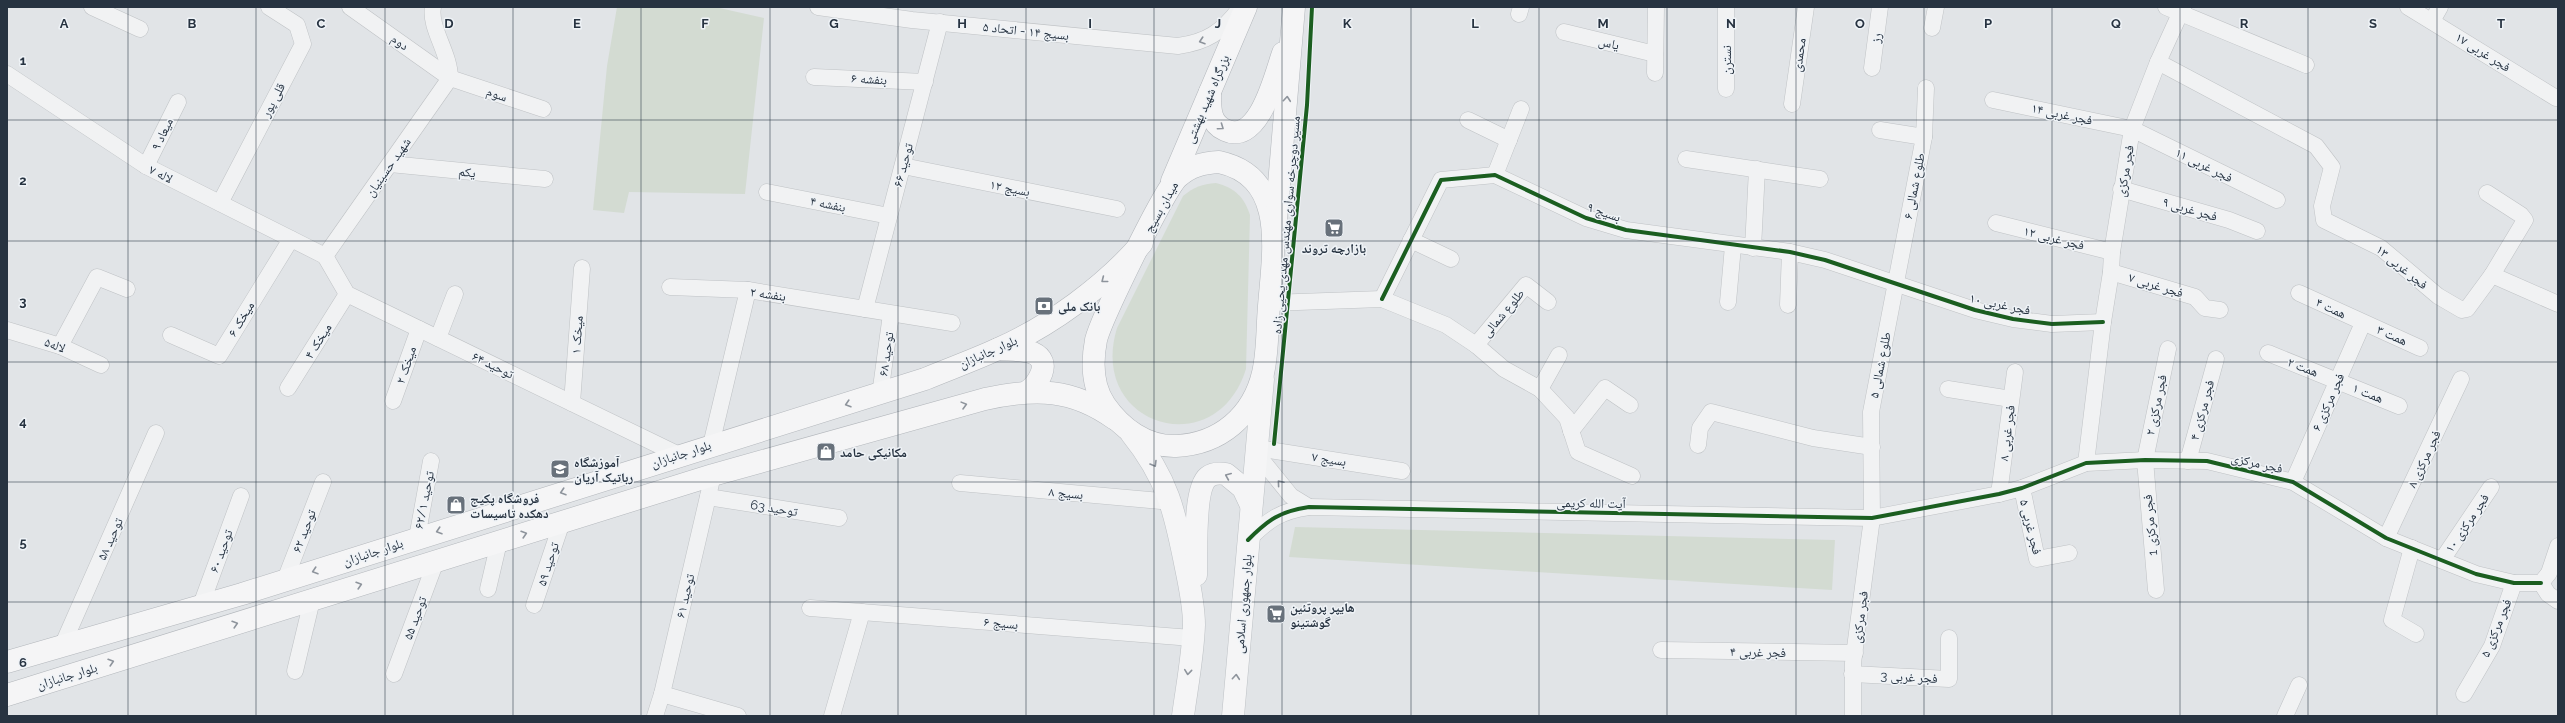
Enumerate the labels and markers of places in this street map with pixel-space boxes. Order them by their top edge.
supermarket icon: بازارچه تروند [1323,217,1345,239]
place label: بازارچه تروند [1302,241,1367,256]
bank icon: بانک ملی [1033,295,1055,317]
place label: بانک ملی [1058,299,1101,315]
shop icon: مکانیکی حامد [815,441,837,463]
place label: مکانیکی حامد [840,445,907,461]
place label: آموزشگاه رباتیک آریان [574,455,633,485]
school or university icon: آموزشگاه رباتیک آریان [549,458,571,480]
place label: فروشگاه پکیج دهکده تاسیسات [470,491,549,521]
shop icon: فروشگاه پکیج دهکده تاسیسات [445,494,467,516]
place label: هایپر پروتئین گوشتینو [1290,600,1355,630]
supermarket icon: هایپر پروتئین گوشتینو [1265,603,1287,625]

